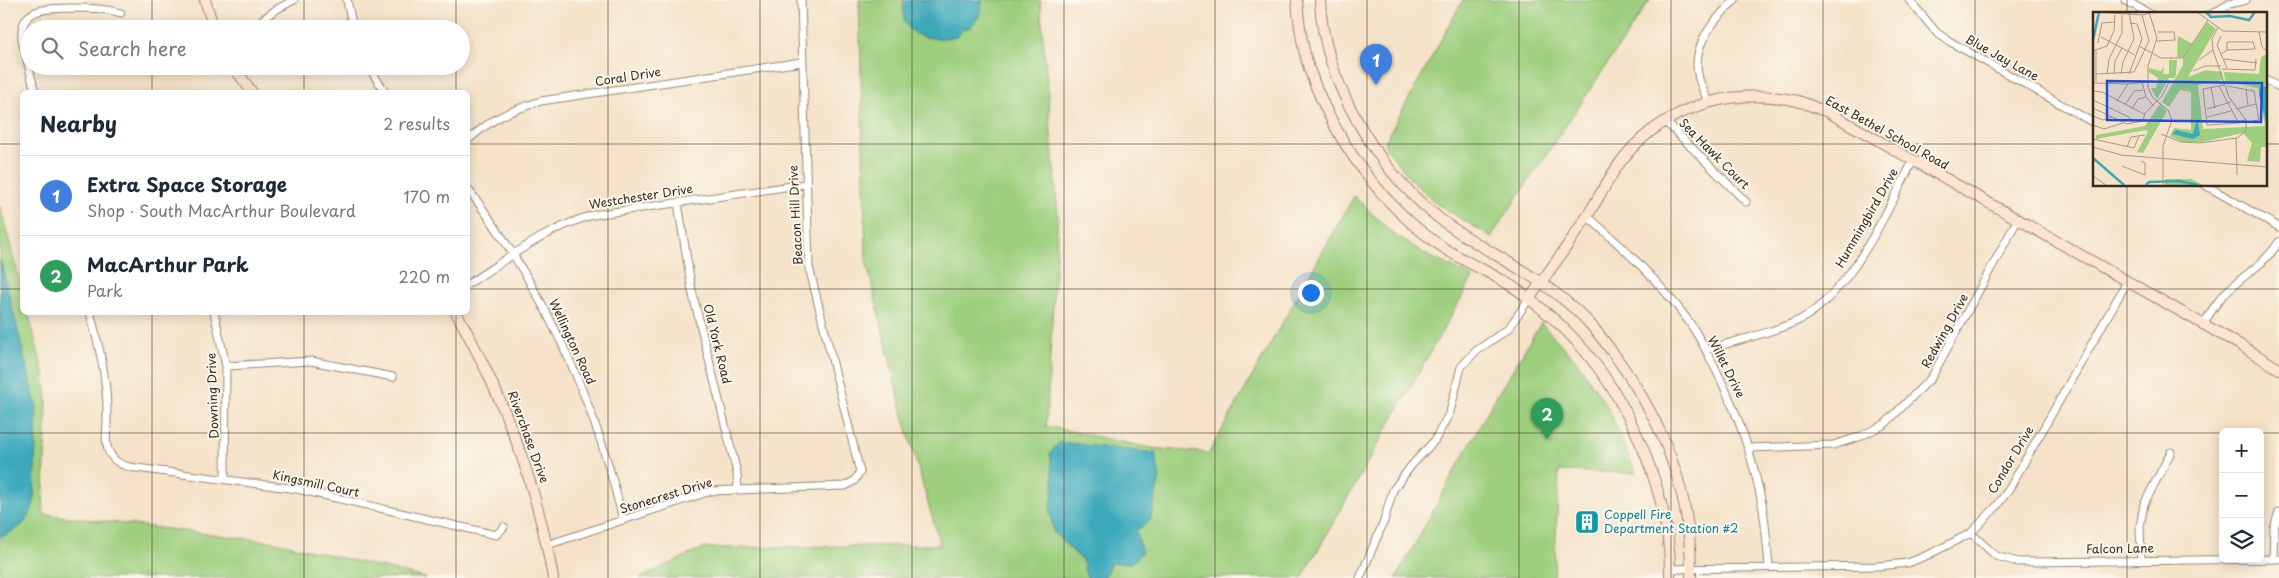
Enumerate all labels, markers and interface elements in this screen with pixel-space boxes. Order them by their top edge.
inset map [2093,12,2266,186]
search box [20,20,470,75]
street label: Blue Jay Lane [1962,29,2043,85]
icon: search [38,34,66,62]
text: Search here [78,34,187,62]
pin: 1 [1360,44,1392,85]
street label: Coral Drive [594,62,662,90]
street label: East Bethel School Road [1822,91,1952,174]
text: Nearby [40,107,117,139]
text: 2 results [383,111,450,135]
street label: Sea Hawk Court [1675,114,1754,193]
street label: Hummingbird Drive [1830,164,1902,271]
street label: Beacon Hill Drive [783,165,807,265]
text: Extra Space Storage [87,170,287,198]
street label: Westchester Drive [588,179,694,213]
text: 1 [52,184,60,208]
text: 170 m [404,184,450,208]
text: Shop · South MacArthur Boulevard [87,198,356,222]
text: MacArthur Park [87,250,249,278]
text: 2 [50,264,62,288]
text: 220 m [399,264,450,288]
text: Park [87,278,123,302]
your location [1298,280,1324,306]
street label: Redwing Drive [1916,290,1972,371]
street label: Wellington Road [545,296,601,387]
street label: Old York Road [699,302,737,386]
street label: Willet Drive [1704,332,1750,401]
street label: Downing Drive [201,353,223,439]
street label: Riverchase Drive [504,388,554,485]
pin: 2 [1531,398,1563,439]
street label: Condor Drive [1983,422,2037,497]
map controls [2219,428,2264,563]
button: + [2219,428,2264,473]
street label: Kingsmill Court [271,465,361,501]
street label: Stonecrest Drive [617,472,714,518]
button: − [2219,473,2264,518]
place label: Coppell Fire Department Station #2 [1604,505,1739,537]
building icon: Coppell Fire Department Station #2 [1574,509,1600,535]
button: layers [2219,518,2264,563]
street label: Falcon Lane [2086,538,2155,558]

